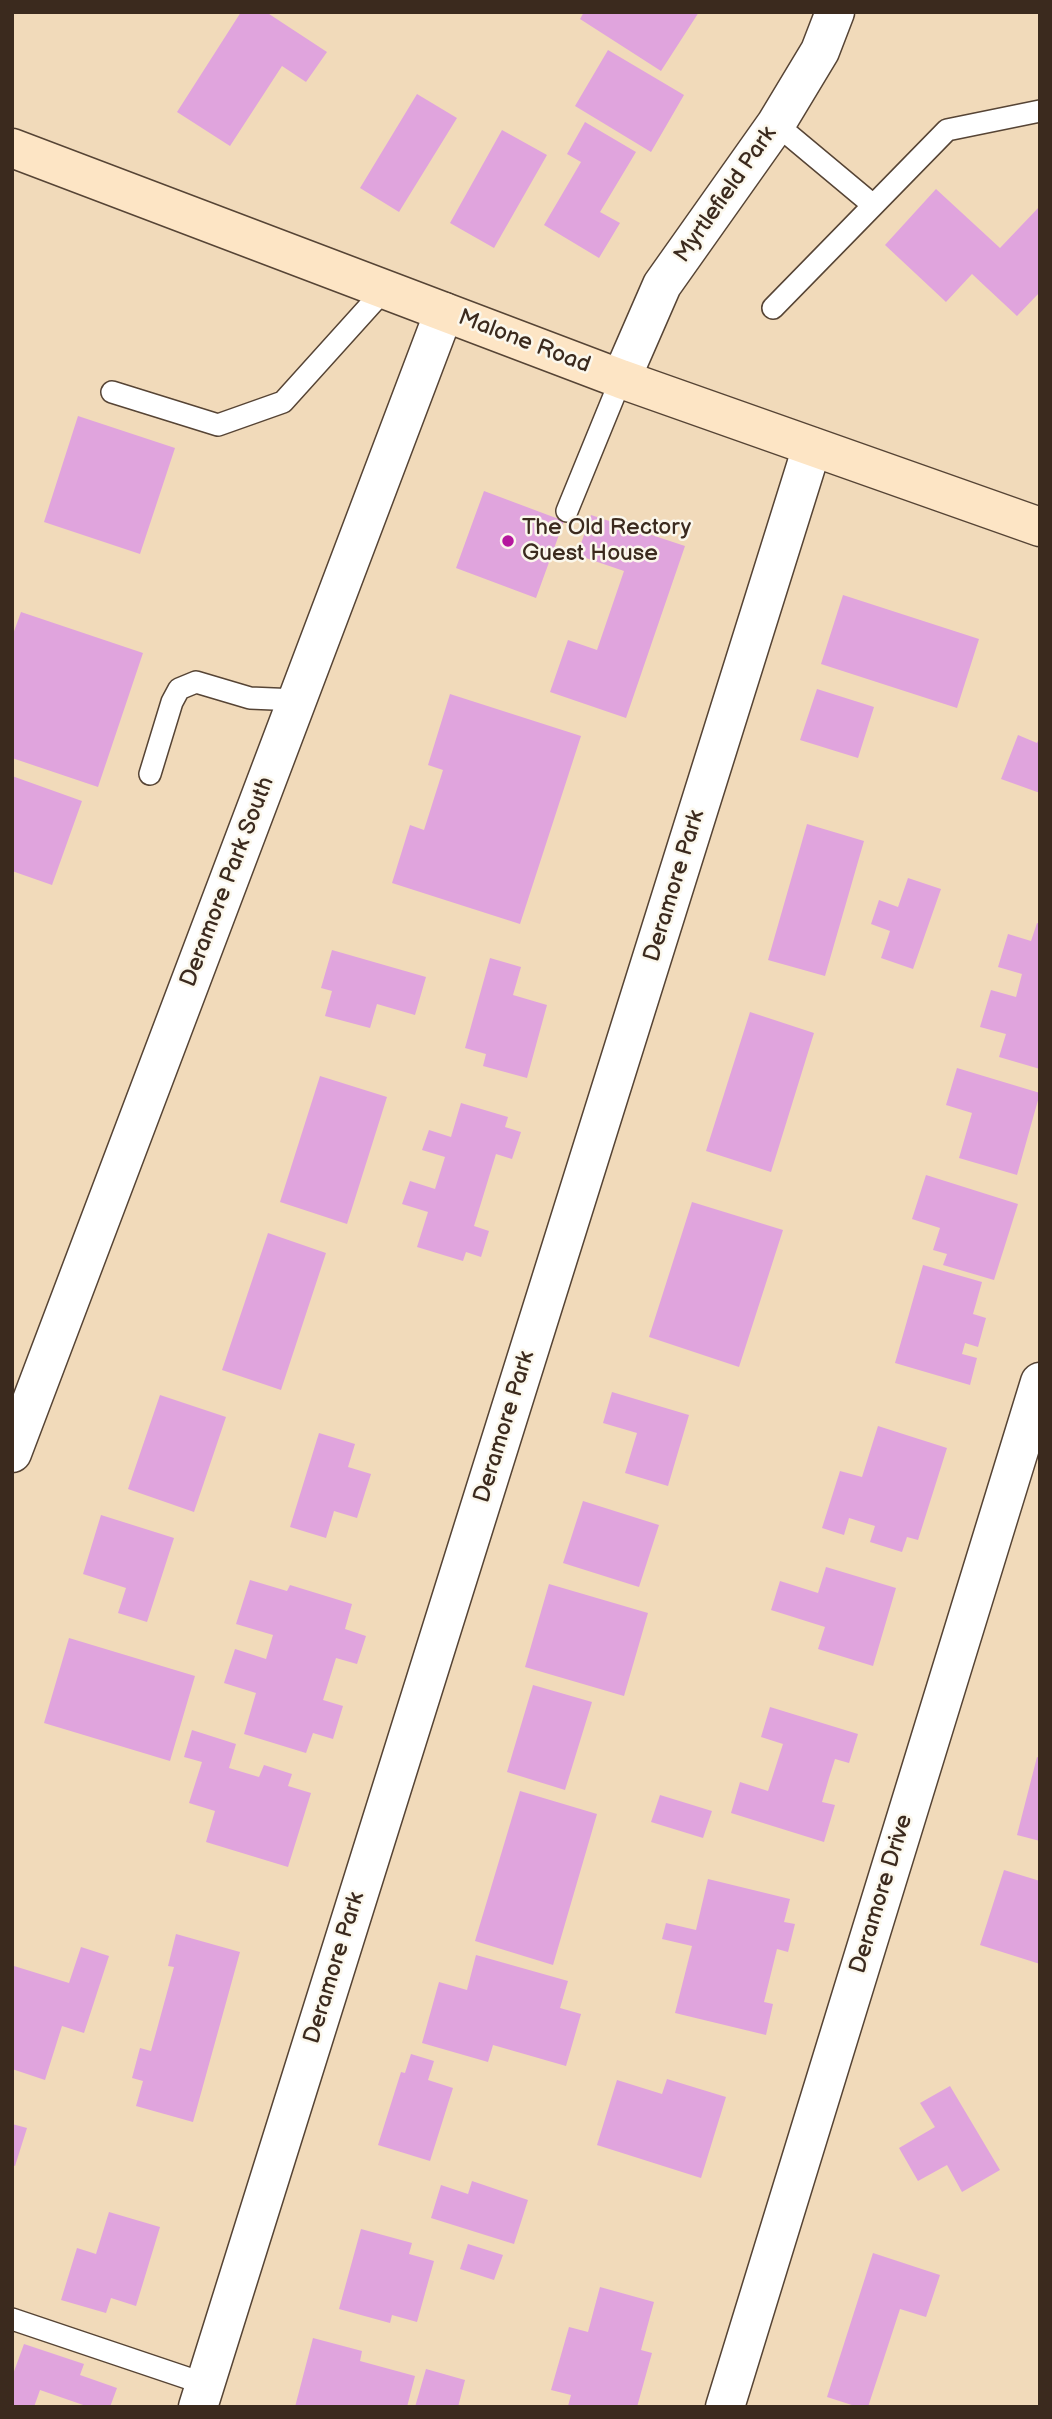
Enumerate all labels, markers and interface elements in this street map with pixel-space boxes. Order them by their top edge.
street label: Myrtlefield Park [669,122,783,268]
street label: Malone Road [454,304,594,380]
place label: The Old Rectory Guest House [522,514,691,568]
marker: The Old Rectory Guest House [500,533,516,549]
street label: Deramore Park South [175,773,281,991]
street label: Deramore Park [639,807,711,965]
street label: Deramore Park [469,1348,541,1506]
street label: Deramore Drive [845,1811,919,1977]
street label: Deramore Park [299,1889,371,2047]

